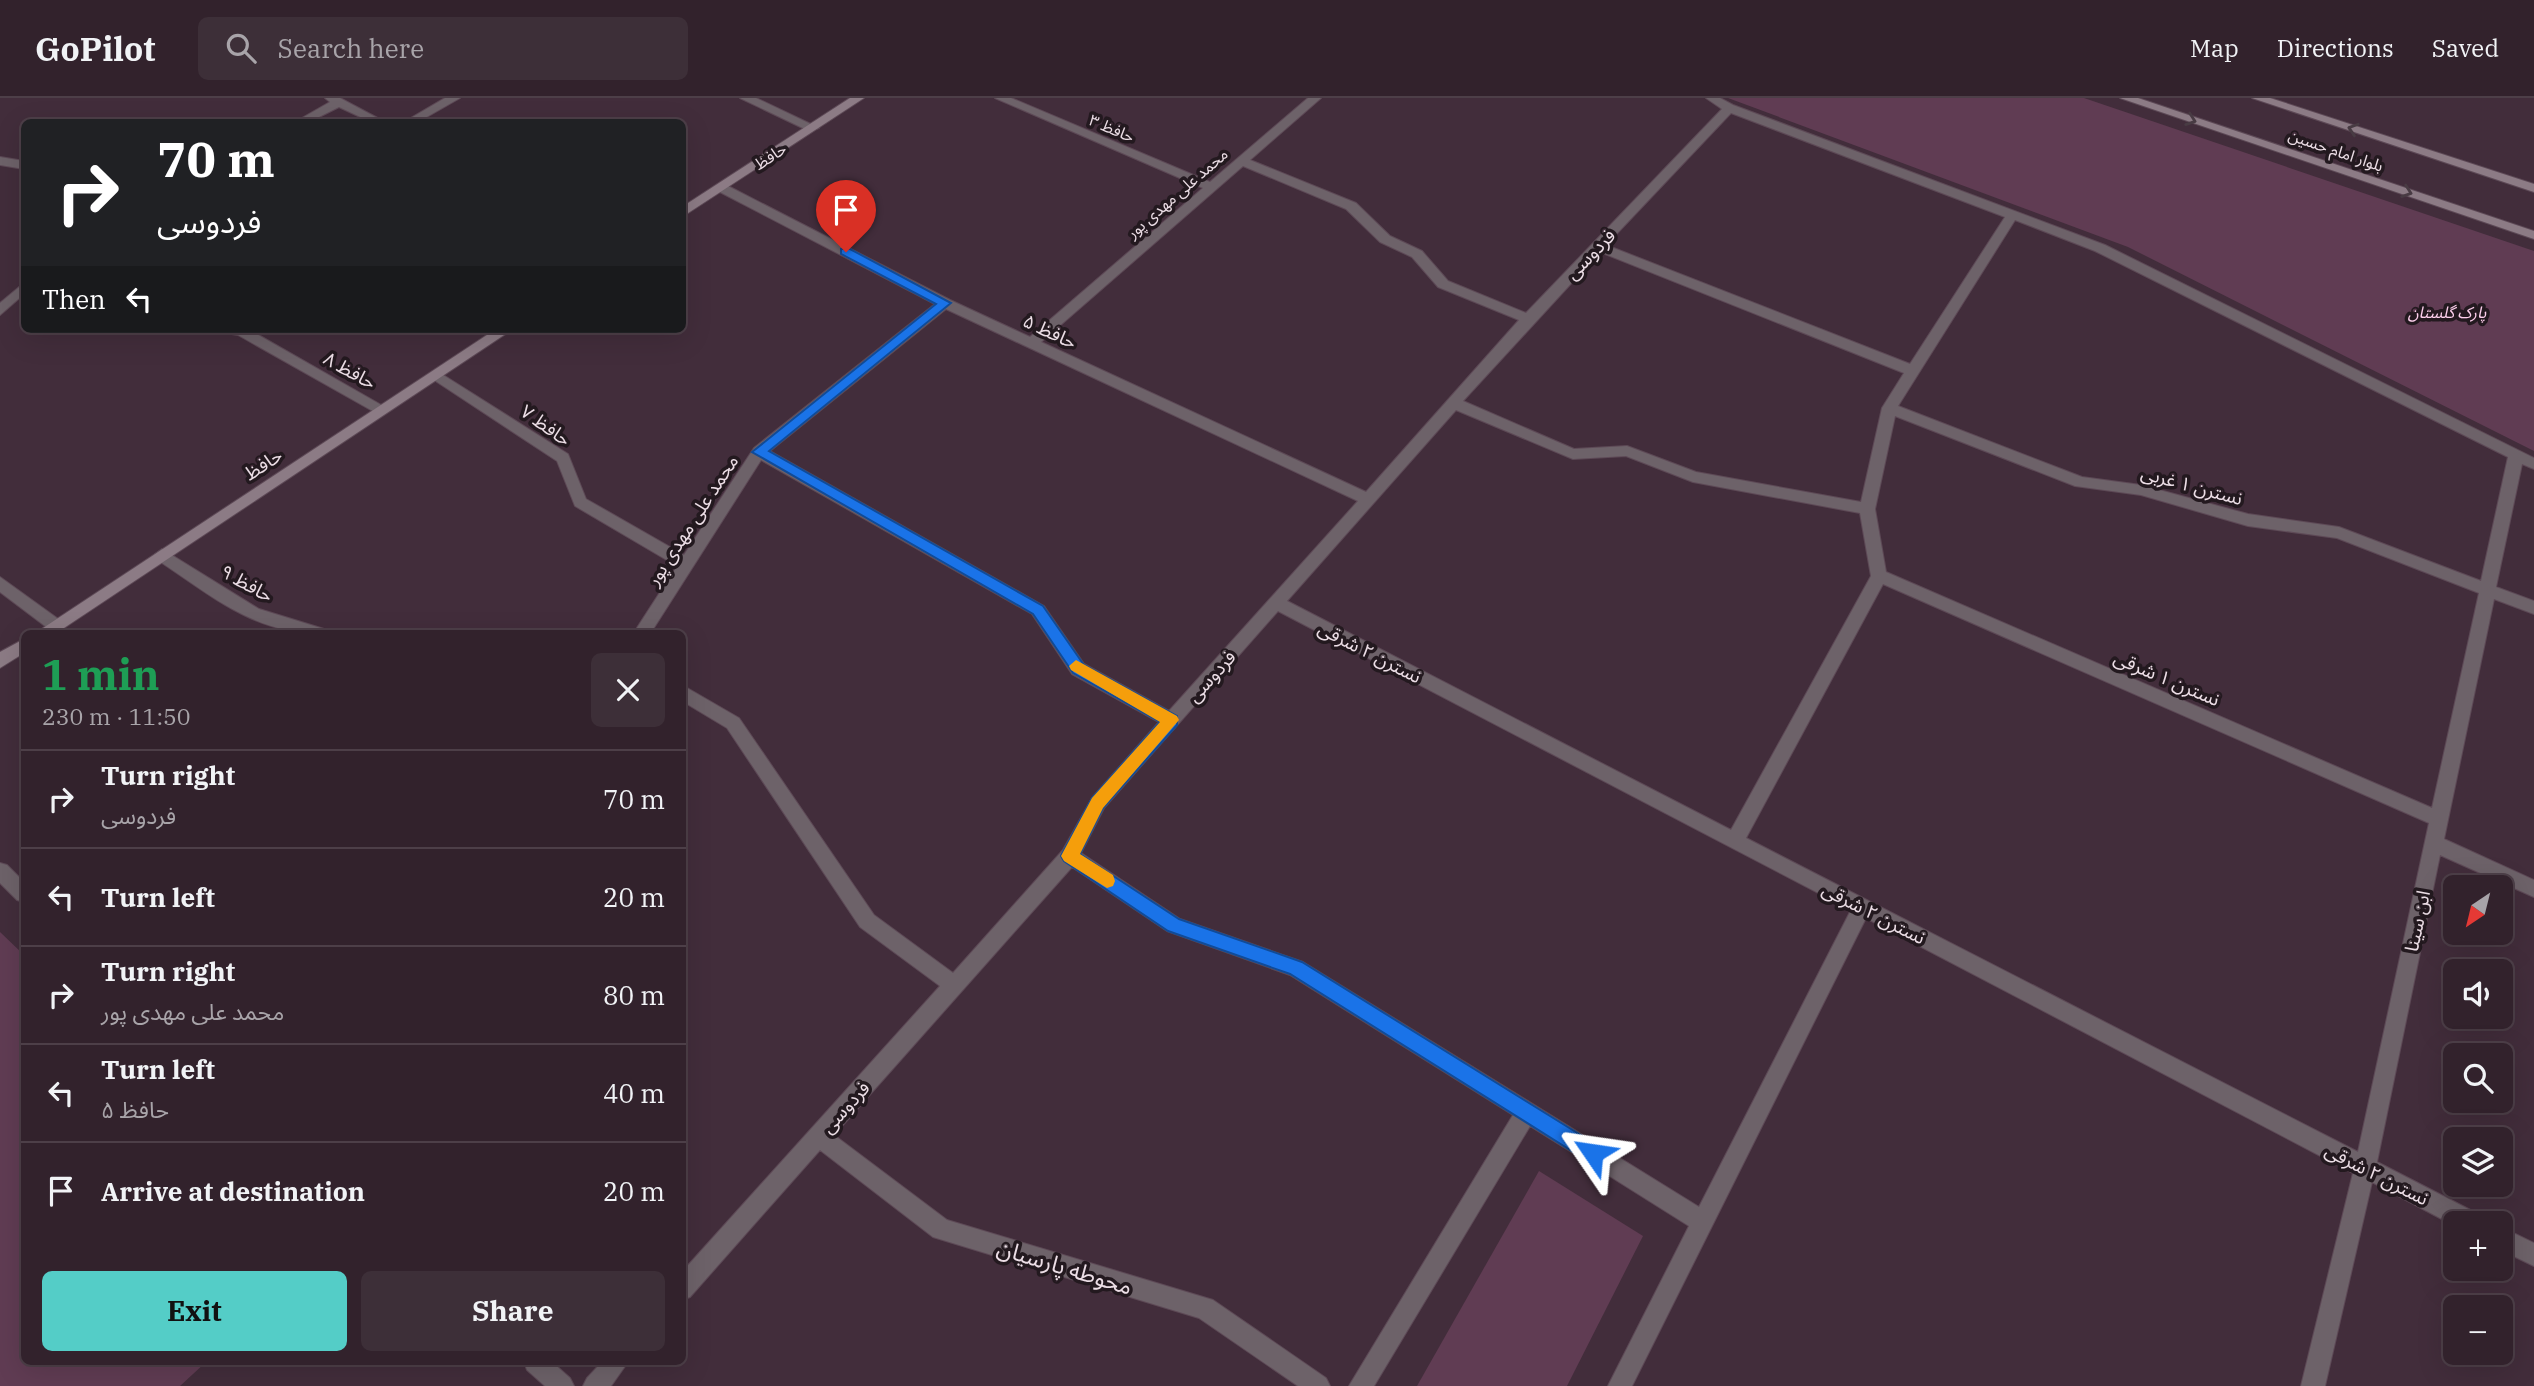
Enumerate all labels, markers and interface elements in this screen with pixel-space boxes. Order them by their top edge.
search box [198,17,688,80]
text: GoPilot [35,27,156,70]
icon: search [222,29,260,67]
text: Search here [278,31,424,65]
text: Map [2190,32,2239,64]
text: Directions [2277,32,2394,64]
text: Saved [2432,32,2499,64]
street label: حافظ ۳ [1086,110,1138,146]
one-way arrow [2184,112,2197,126]
one-way arrow [2347,123,2359,137]
street label: بلوار امام حسین [2285,124,2386,178]
text: 70 m [157,127,275,190]
street label: حافظ [750,138,790,174]
street label: محمد علی مهدی پور [1122,144,1232,244]
icon: right [42,147,133,238]
pin [816,180,876,252]
one-way arrow [2400,184,2412,198]
icon: arrive [827,191,865,229]
text: فردوسی [157,200,261,242]
street label: فردوسی [1560,223,1620,285]
icon: left [120,280,158,318]
text: Then [42,282,106,316]
park label: پارک گلستان [2408,302,2487,323]
street label: حافظ ۵ [1019,308,1081,354]
street label: حافظ ۸ [320,346,380,394]
street label: حافظ ۷ [516,399,576,451]
street label: حافظ [239,443,287,485]
street label: محمد علی مهدی پور [640,450,744,591]
street label: نسترن ۱ غربی [2139,460,2245,510]
street label: حافظ ۹ [217,559,277,607]
street label: نسترن ۲ شرقی [1314,616,1426,688]
street label: فردوسی [1181,645,1241,707]
street label: نسترن ۱ شرقی [2110,645,2224,711]
text: 1 min [42,647,160,702]
button: close [591,653,665,727]
text: 230 m · 11:50 [42,701,191,731]
text: Turn right [101,758,235,792]
icon: right [42,780,80,818]
text: 70 m [603,782,665,816]
text: فردوسی [101,800,176,830]
north arrow [2443,875,2513,945]
map controls [2443,875,2513,1365]
street label: نسترن ۲ شرقی [1818,877,1930,949]
icon: left [42,878,80,916]
text: Turn left [101,880,215,914]
text: 20 m [603,880,665,914]
street label: ابن سینا [2399,888,2435,954]
text: Turn right [101,954,235,988]
button: sound [2443,959,2513,1029]
icon: right [42,976,80,1014]
text: 80 m [603,978,665,1012]
text: محمد علی مهدی پور [101,996,284,1026]
button: search [2443,1043,2513,1113]
text: Turn left [101,1052,215,1086]
icon: left [42,1074,80,1112]
text: 40 m [603,1076,665,1110]
street label: فردوسی [815,1076,875,1138]
text: حافظ ۵ [101,1094,169,1124]
position arrow [1556,1116,1630,1190]
button: layers [2443,1127,2513,1197]
street label: نسترن ۲ شرقی [2321,1138,2433,1210]
icon: arrive [42,1172,80,1210]
text: Arrive at destination [101,1174,365,1208]
text: 20 m [603,1174,665,1208]
button: + [2443,1211,2513,1281]
street label: محوطه پارسیان [993,1231,1136,1302]
button: Exit [42,1271,347,1351]
button: Share [361,1271,665,1351]
button: − [2443,1295,2513,1365]

